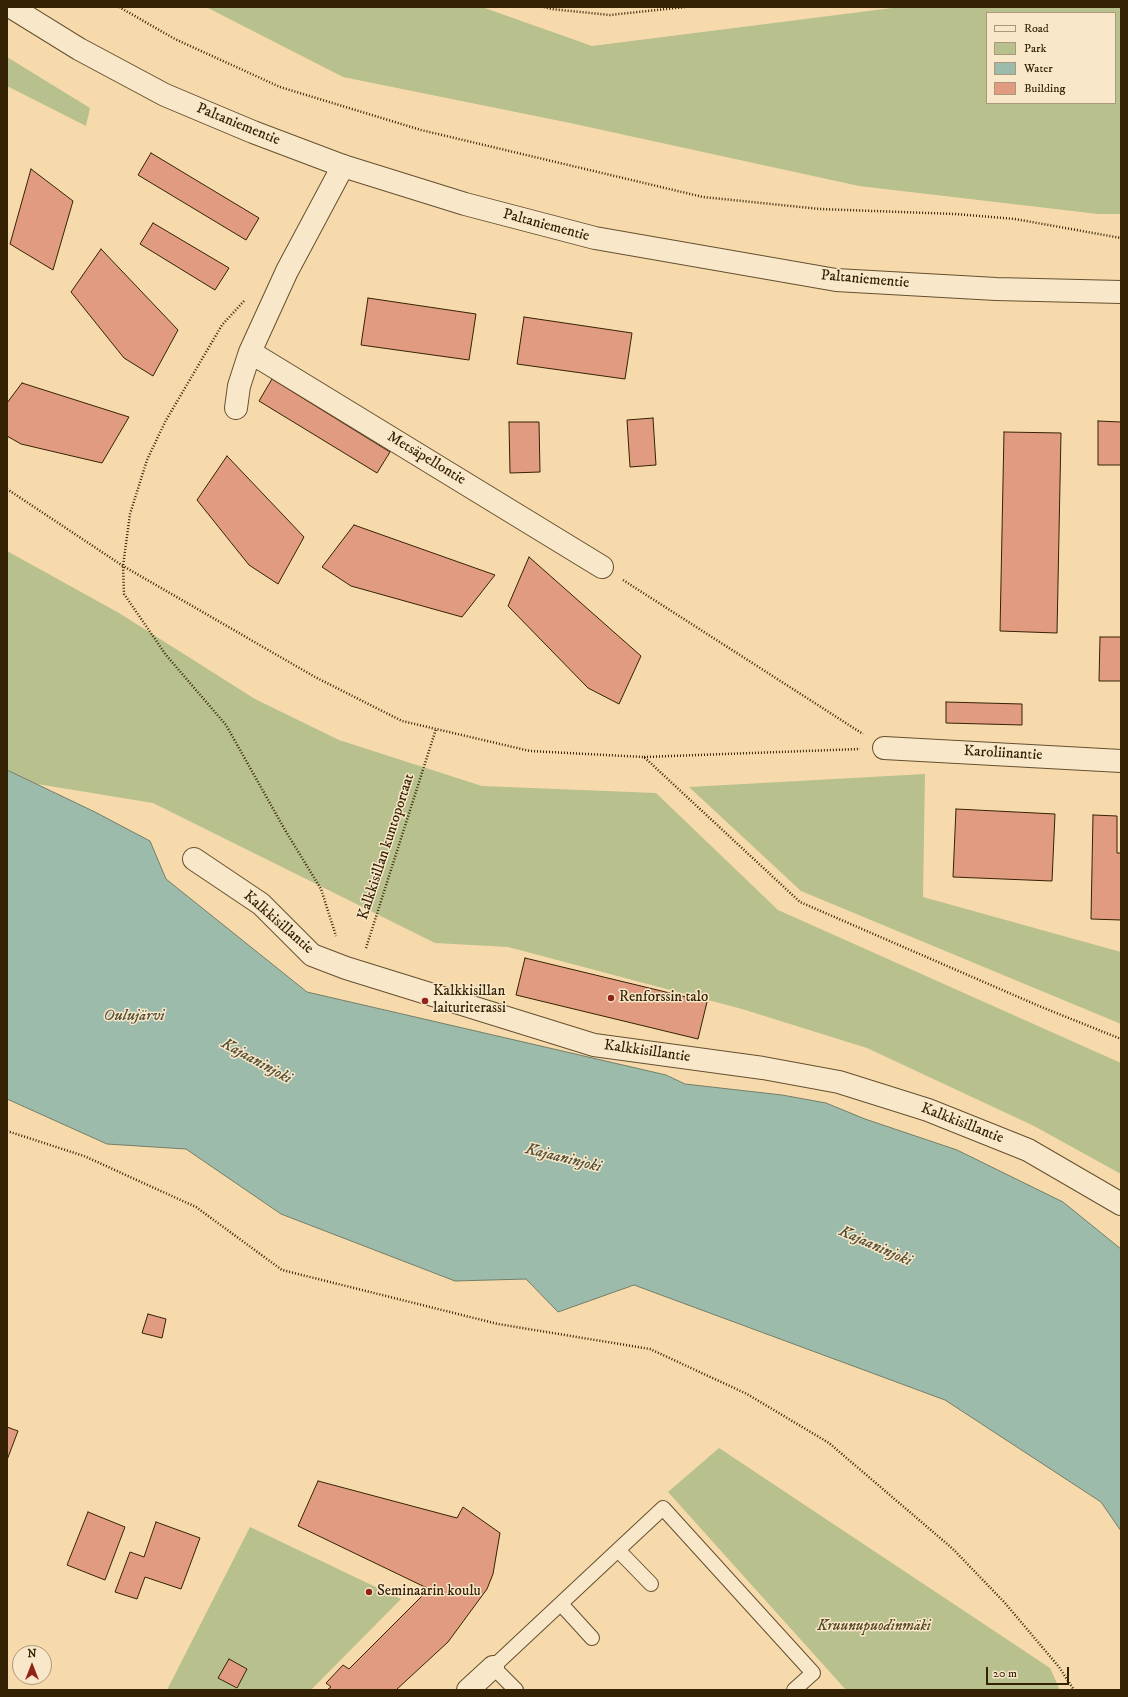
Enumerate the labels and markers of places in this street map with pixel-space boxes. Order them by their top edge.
place label: Kalkkisillan laituriterassi [433,983,506,1018]
place label: Renforssin talo [619,989,708,1007]
marker: Renforssin talo [606,993,616,1003]
marker: Kalkkisillan laituriterassi [420,996,430,1006]
place label: Seminaarin koulu [377,1583,481,1601]
marker: Seminaarin koulu [364,1587,374,1597]

